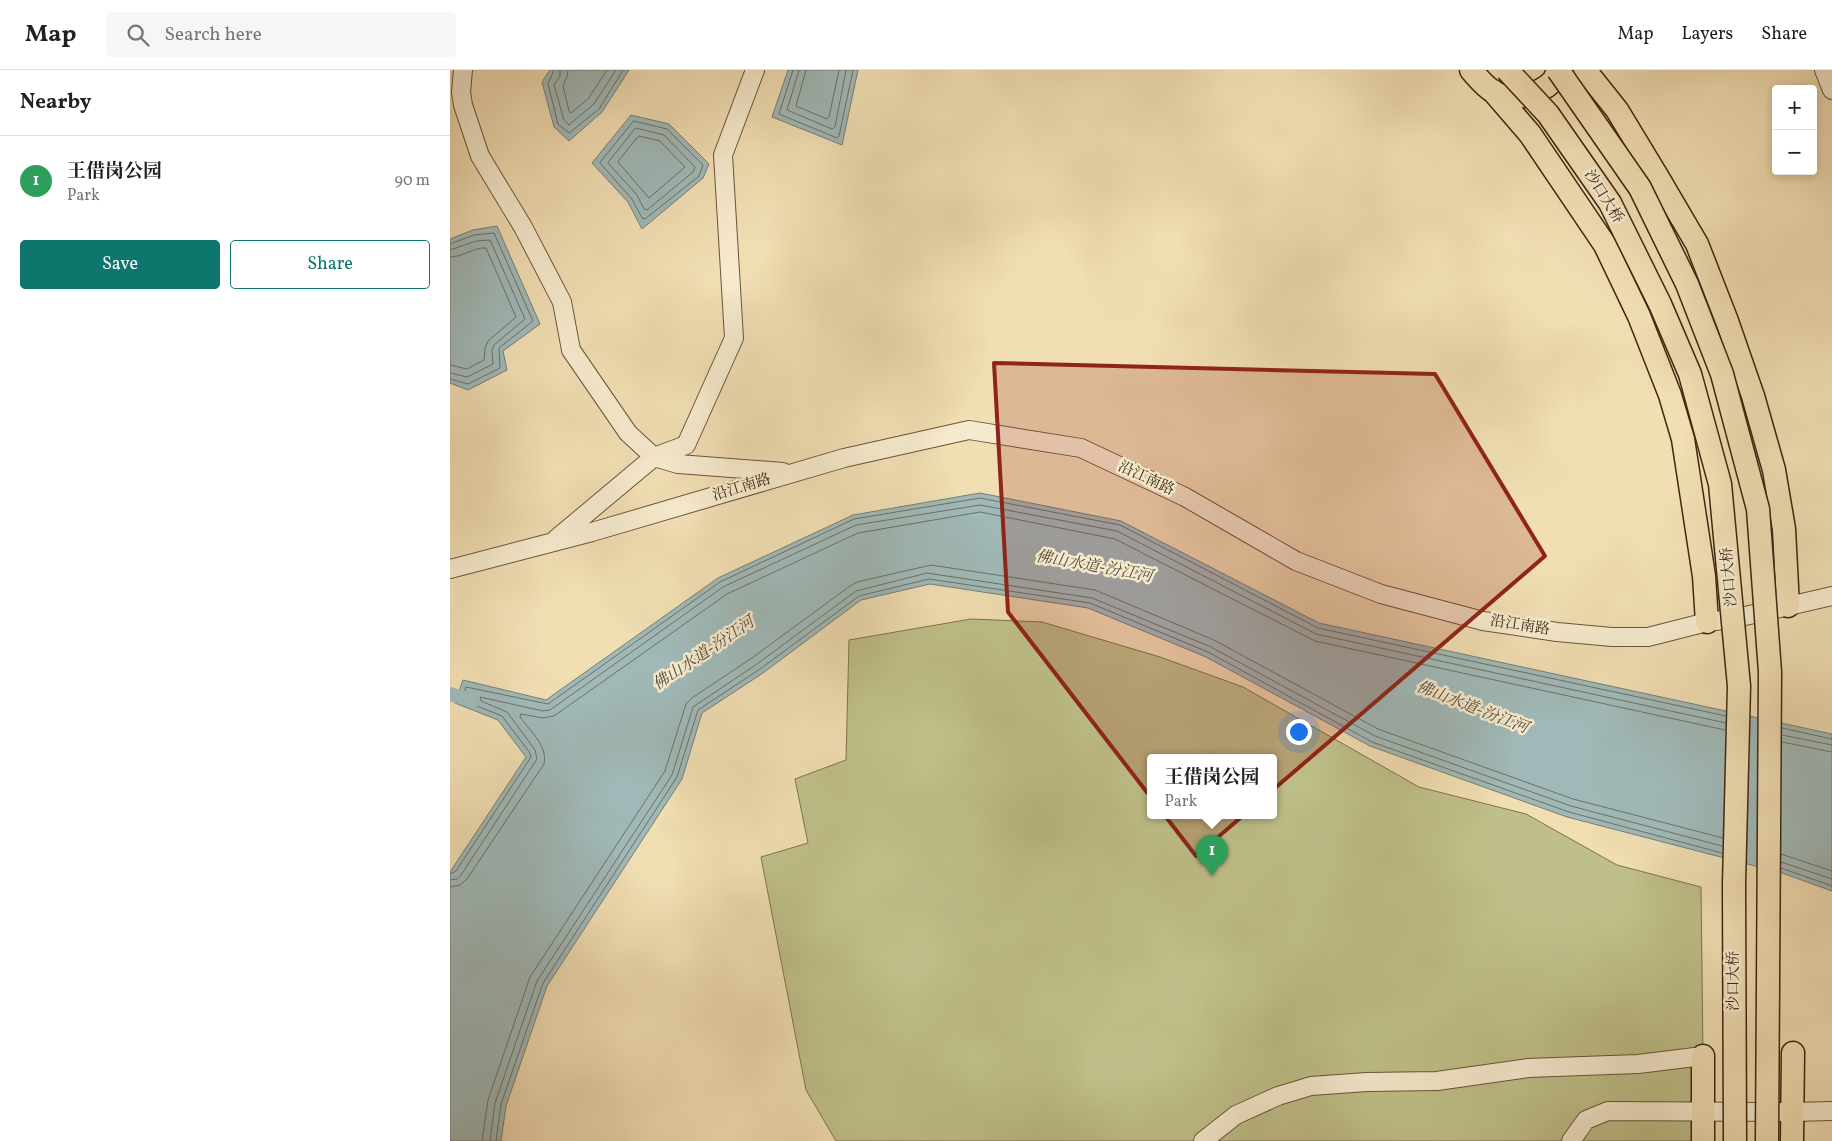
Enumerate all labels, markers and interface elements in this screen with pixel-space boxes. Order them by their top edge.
search box [106,12,456,57]
text: Map [25,18,76,52]
icon: search [124,21,152,49]
text: Search here [164,22,262,48]
text: Map [1617,22,1653,47]
text: Layers [1681,22,1733,47]
text: Share [1761,22,1807,47]
map controls [1772,85,1817,175]
button: + [1772,85,1817,130]
text: Nearby [20,88,91,117]
button: − [1772,130,1817,175]
text: 王借岗公园 [67,159,162,185]
street label: 沙口大桥 [1578,166,1628,228]
text: 1 [33,170,39,192]
text: 90 m [394,170,430,192]
text: Park [67,185,100,207]
button: Save [20,240,220,289]
button: Share [230,240,430,289]
street label: 沿江南路 [1114,457,1178,501]
street label: 沿江南路 [710,469,774,507]
water label: 佛山水道-汾江河 [1034,546,1157,589]
street label: 沙口大桥 [1717,546,1743,608]
water label: 佛山水道-汾江河 [649,610,762,696]
street label: 沿江南路 [1489,611,1551,641]
water label: 佛山水道-汾江河 [1413,677,1534,740]
your location [1286,719,1312,745]
popup [1147,754,1277,819]
text: 王借岗公园 [1164,765,1260,791]
text: Park [1164,791,1197,813]
pin: 1 [1196,835,1228,876]
street label: 沙口大桥 [1724,951,1745,1011]

